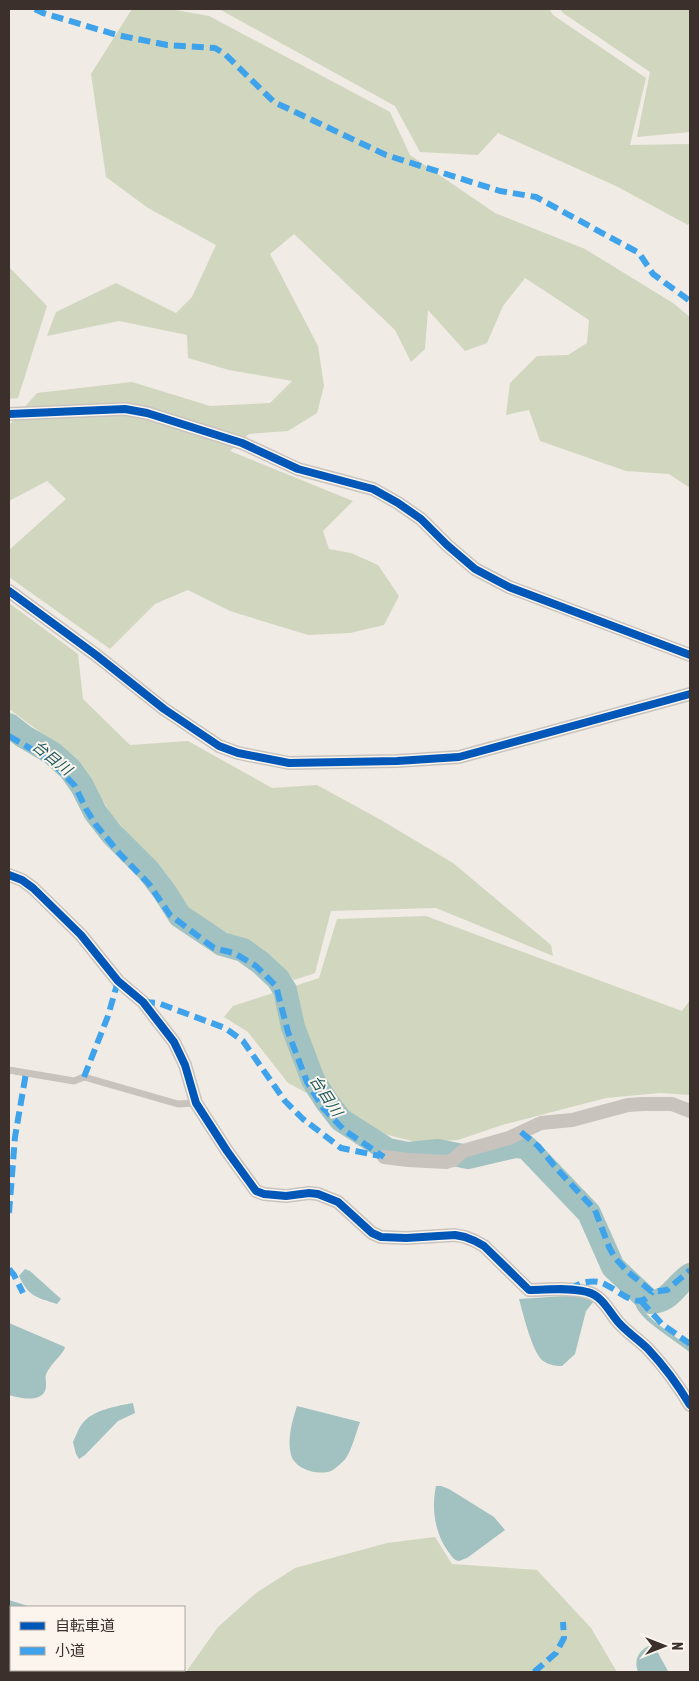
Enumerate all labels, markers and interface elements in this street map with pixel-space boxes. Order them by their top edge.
water label: 台目川 [29,737,77,780]
water label: 台目川 [307,1072,347,1121]
legend [10,1606,185,1671]
text: 自転車道 [55,1617,115,1634]
north arrow [639,1621,689,1671]
text: 小道 [55,1642,85,1659]
text: N [669,1642,685,1650]

